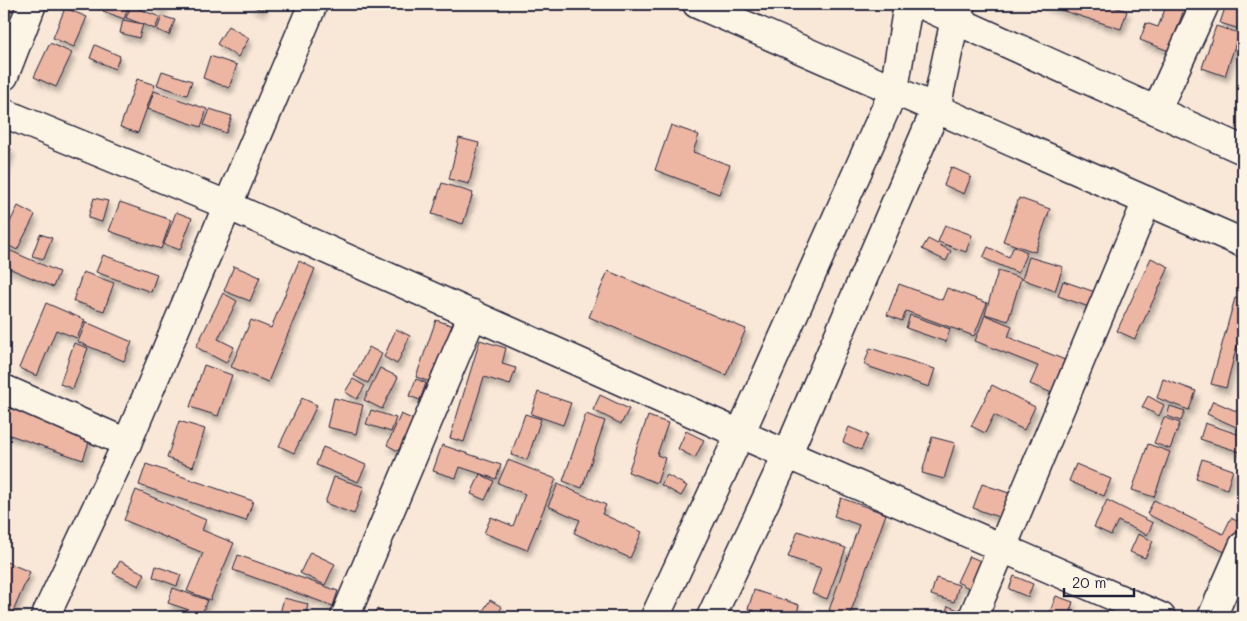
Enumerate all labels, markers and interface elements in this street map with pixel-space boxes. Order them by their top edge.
scale bar [1064,566,1134,598]
text: 20 m [1072,572,1106,592]

